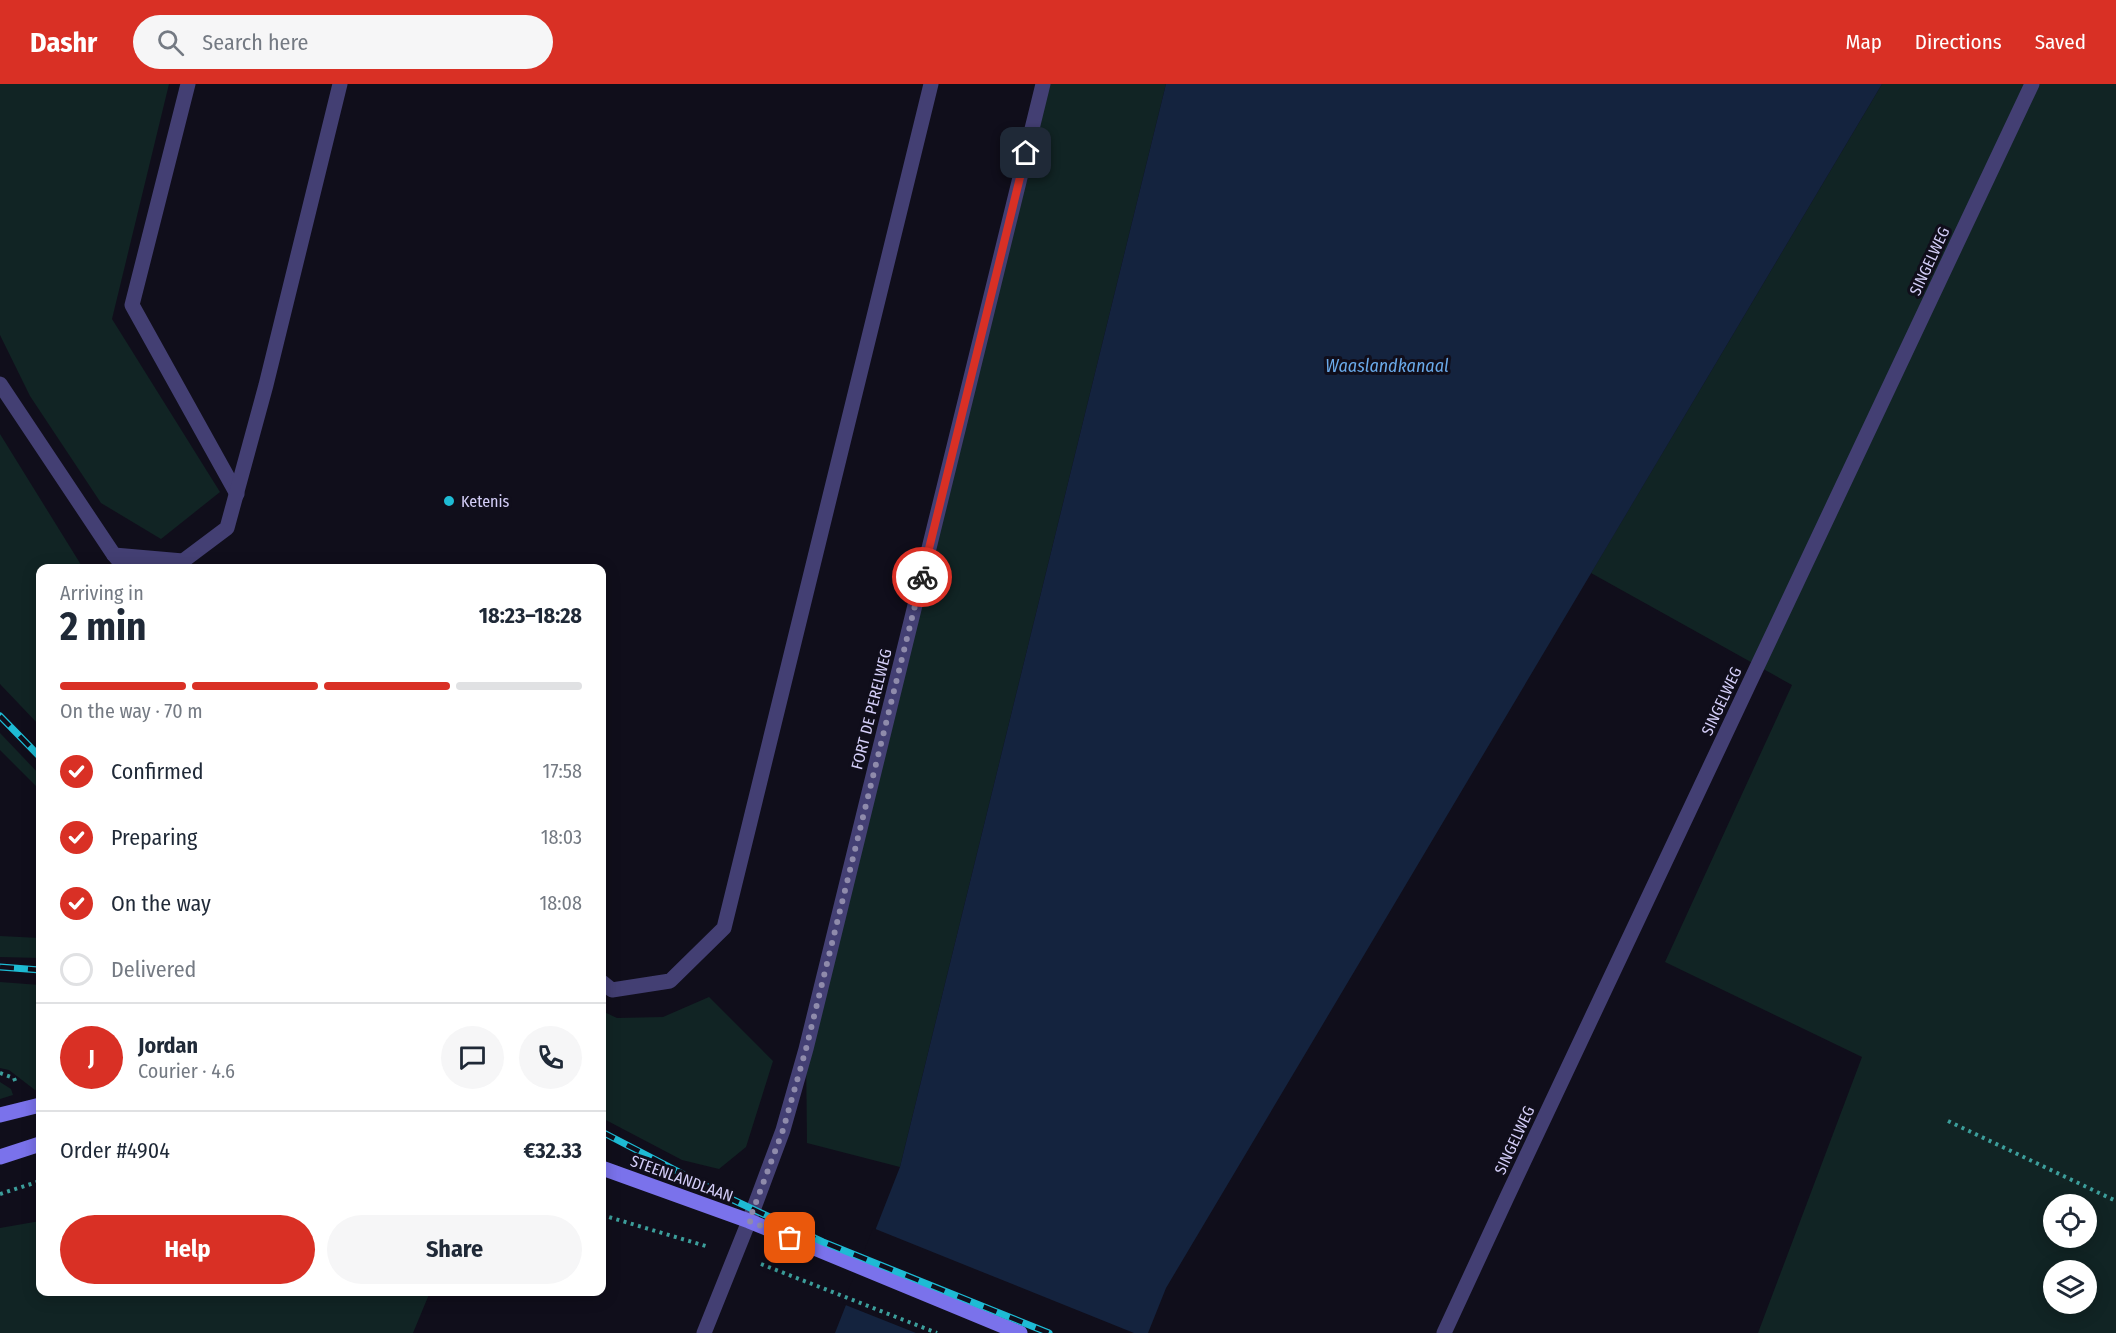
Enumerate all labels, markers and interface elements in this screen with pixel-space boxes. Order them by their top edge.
search box [133,15,553,69]
text: Dashr [30,26,97,59]
icon: search [154,26,187,59]
text: Search here [202,29,308,56]
text: Map [1845,29,1882,55]
text: Directions [1915,29,2002,55]
text: Saved [2035,29,2086,55]
pin [1000,127,1051,178]
icon: home [1009,136,1042,169]
street label: SINGELWEG [1905,224,1954,299]
water label: Waaslandkanaal [1325,355,1449,377]
place label: Ketenis [461,492,510,511]
marker: Ketenis [442,494,456,508]
courier [892,547,952,607]
icon: bike [906,561,939,594]
text: Arriving in [60,581,144,605]
text: 18:23–18:28 [479,602,582,629]
text: 2 min [60,604,146,650]
street label: FORT DE PERELWEG [847,647,896,772]
street label: SINGELWEG [1697,664,1746,739]
text: On the way · 70 m [60,699,203,723]
icon: check [60,755,93,788]
text: Confirmed [111,758,204,785]
text: 17:58 [543,759,582,783]
icon: check [60,821,93,854]
text: Preparing [111,824,197,851]
text: 18:03 [541,825,582,849]
icon: check [60,887,93,920]
text: On the way [111,890,211,917]
text: 18:08 [540,891,582,915]
text: Delivered [111,956,196,983]
button: chat [441,1026,504,1089]
button: phone [519,1026,582,1089]
text: Jordan [138,1032,198,1059]
text: J [88,1044,95,1071]
text: Courier · 4.6 [138,1059,235,1083]
street label: SINGELWEG [1490,1103,1539,1178]
text: Order #4904 [60,1137,170,1164]
text: €32.33 [524,1137,582,1164]
street label: STEENLANDLAAN [628,1151,736,1206]
map controls [2043,1194,2097,1314]
button: locate [2043,1194,2097,1248]
pin [764,1212,815,1263]
button: Help [60,1215,315,1284]
button: Share [327,1215,582,1284]
icon: bag [773,1221,806,1254]
button: layers [2043,1260,2097,1314]

